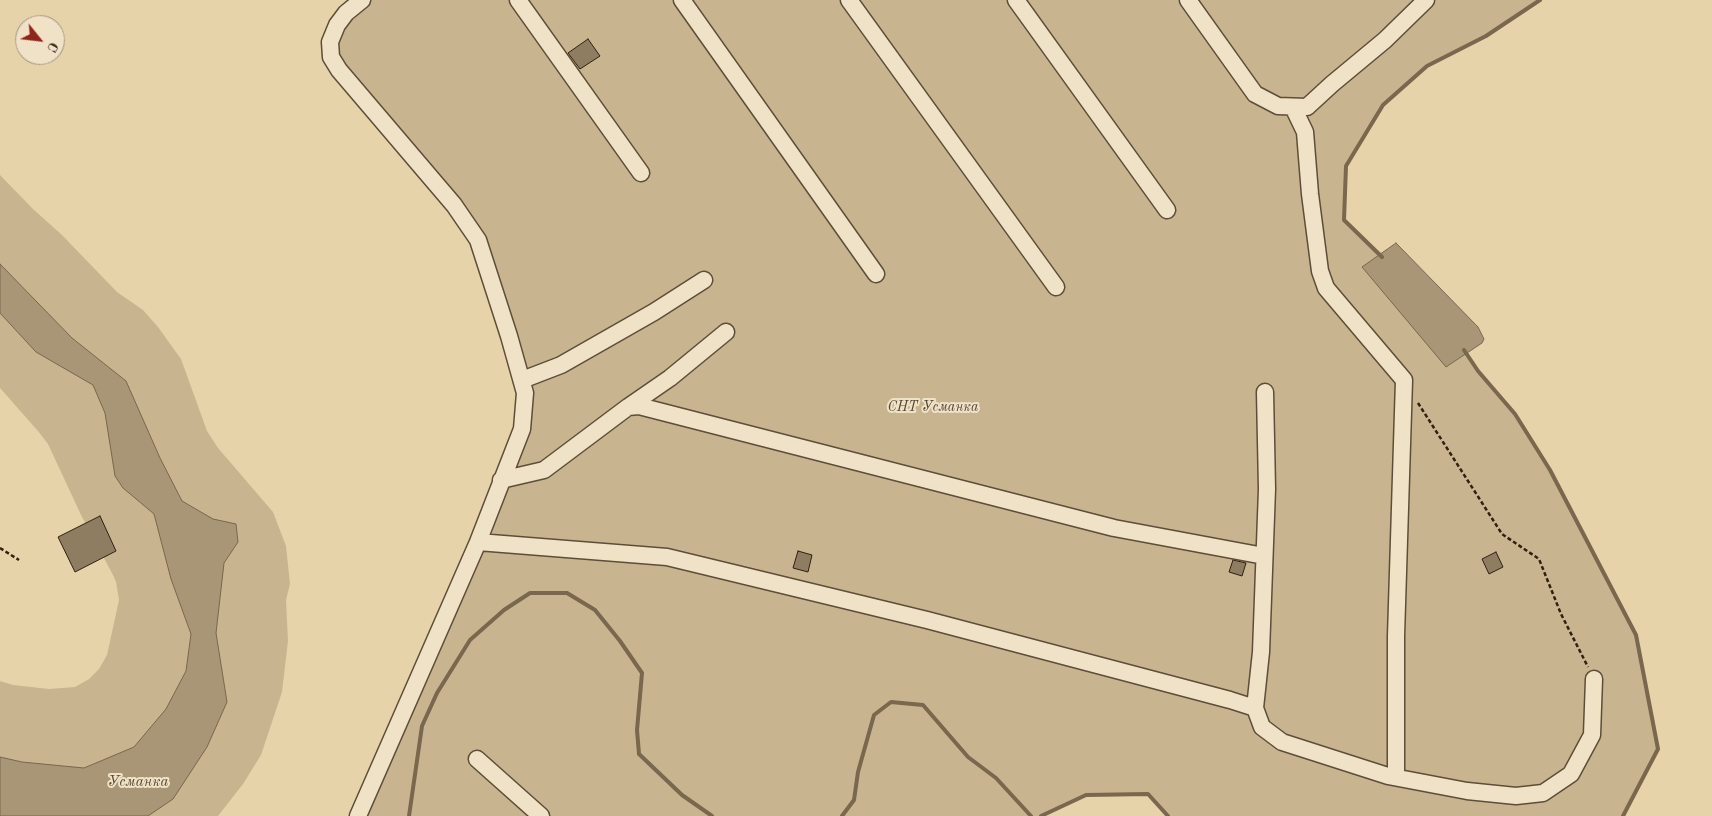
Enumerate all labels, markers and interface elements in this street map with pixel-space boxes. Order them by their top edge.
north arrow [15,15,65,65]
text: С [44,39,61,54]
park label: СНТ Усманка [887,399,979,415]
water label: Усманка [108,773,168,791]

